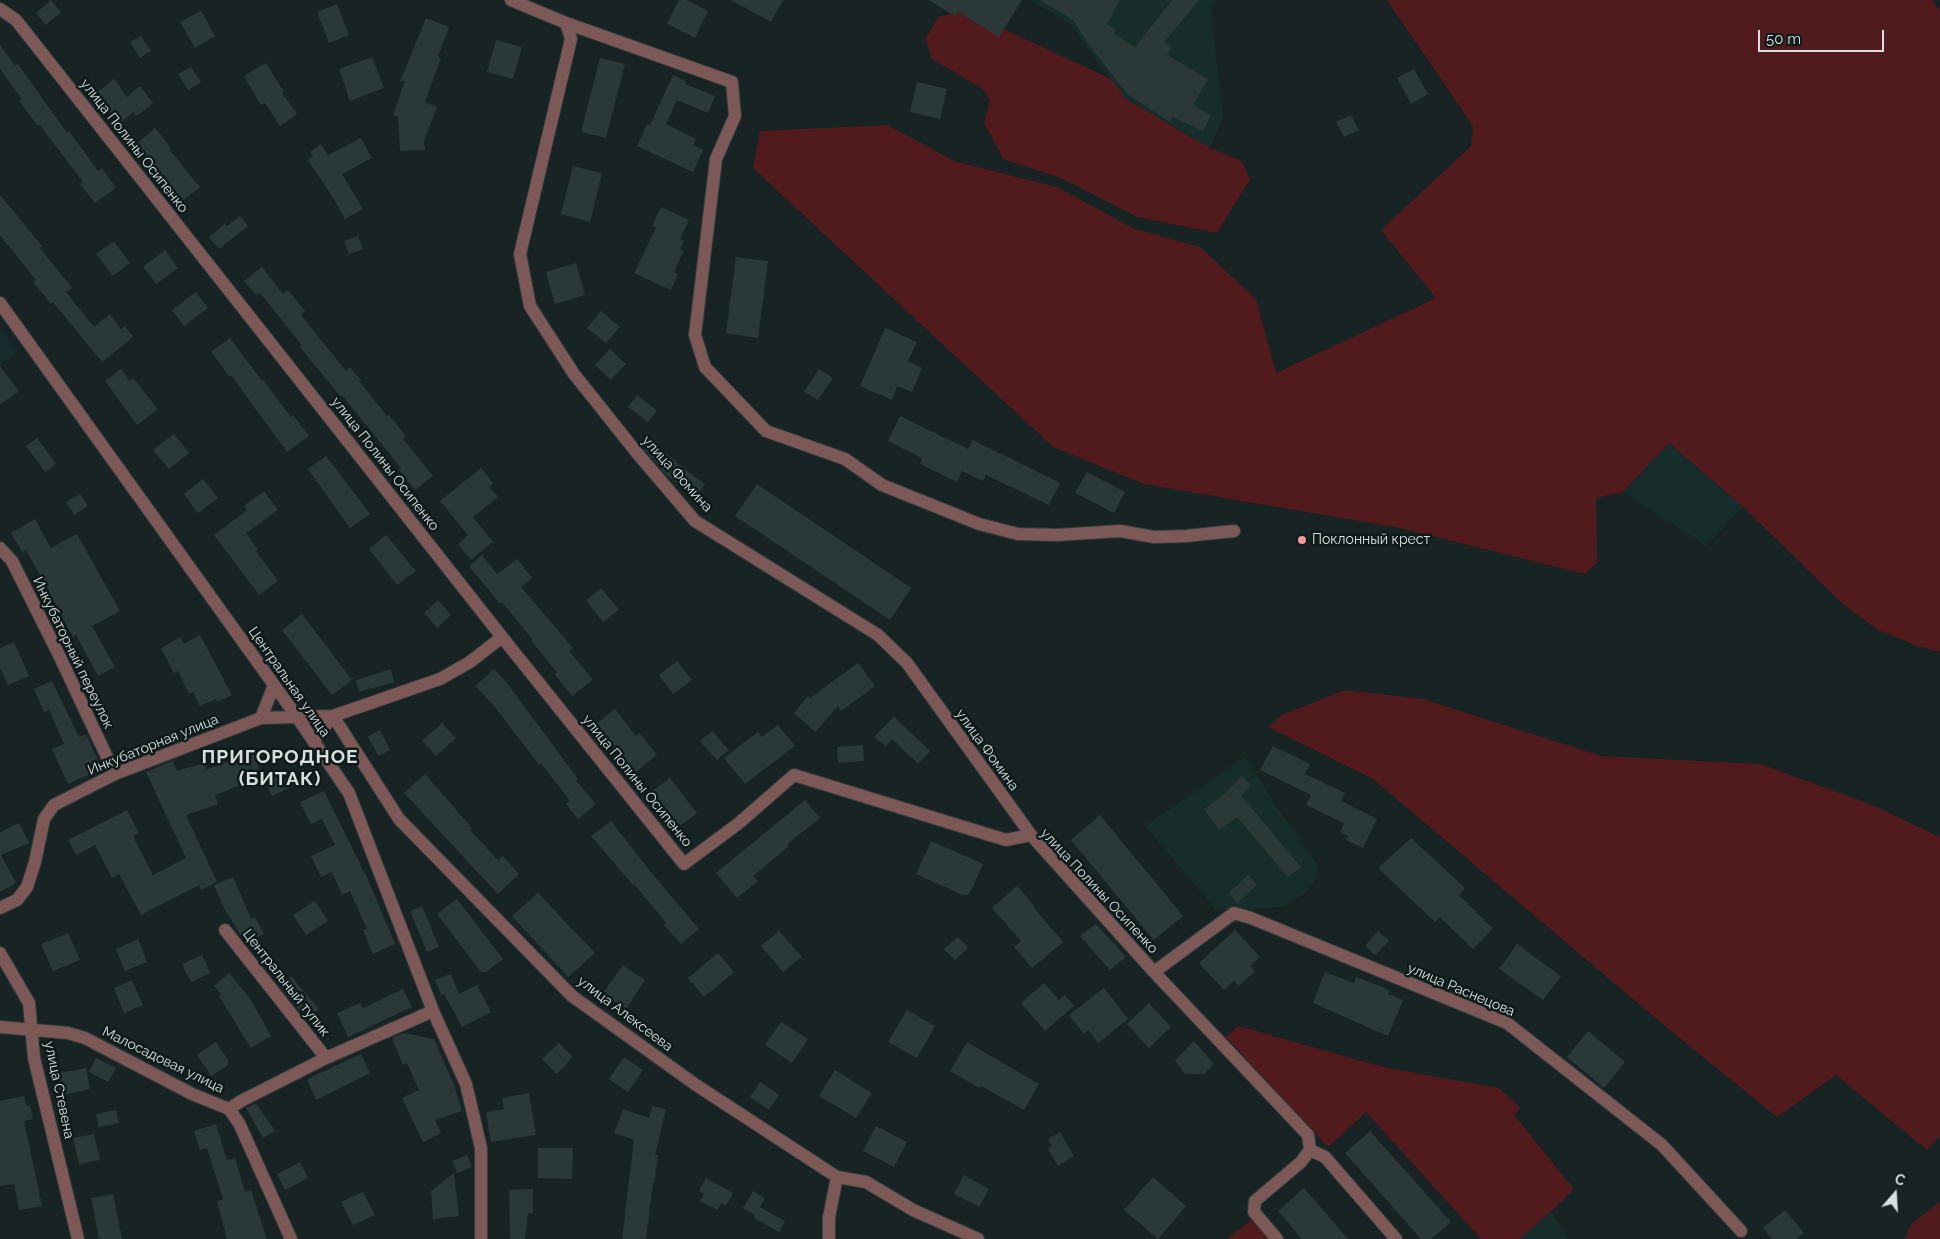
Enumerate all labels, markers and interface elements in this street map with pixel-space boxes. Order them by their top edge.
scale bar [1760,20,1886,52]
text: 50 m [1766,30,1801,48]
street label: улица Полины Осипенко [77,76,191,216]
street label: улица Полины Осипенко [328,394,442,534]
street label: улица Фомина [638,432,716,516]
place label: Поклонный крест [1312,532,1430,548]
marker: Поклонный крест [1296,534,1308,546]
street label: Инкубаторный переулок [29,574,117,732]
street label: Центральная улица [245,624,333,740]
street label: улица Фомина [952,706,1022,794]
street label: Инкубаторная улица [85,711,221,779]
street label: улица Полины Осипенко [579,712,695,850]
district label: ПРИГОРОДНОЕ (БИТАК) [200,746,360,790]
street label: улица Полины Осипенко [1037,825,1161,957]
street label: Центральный тупик [239,926,333,1040]
street label: улица Раснецова [1405,960,1517,1020]
street label: улица Алексеева [574,973,676,1055]
street label: Малосадовая улица [99,1023,227,1097]
street label: улица Стевена [40,1040,78,1140]
north arrow [1870,1169,1920,1219]
text: С [1893,1171,1907,1189]

